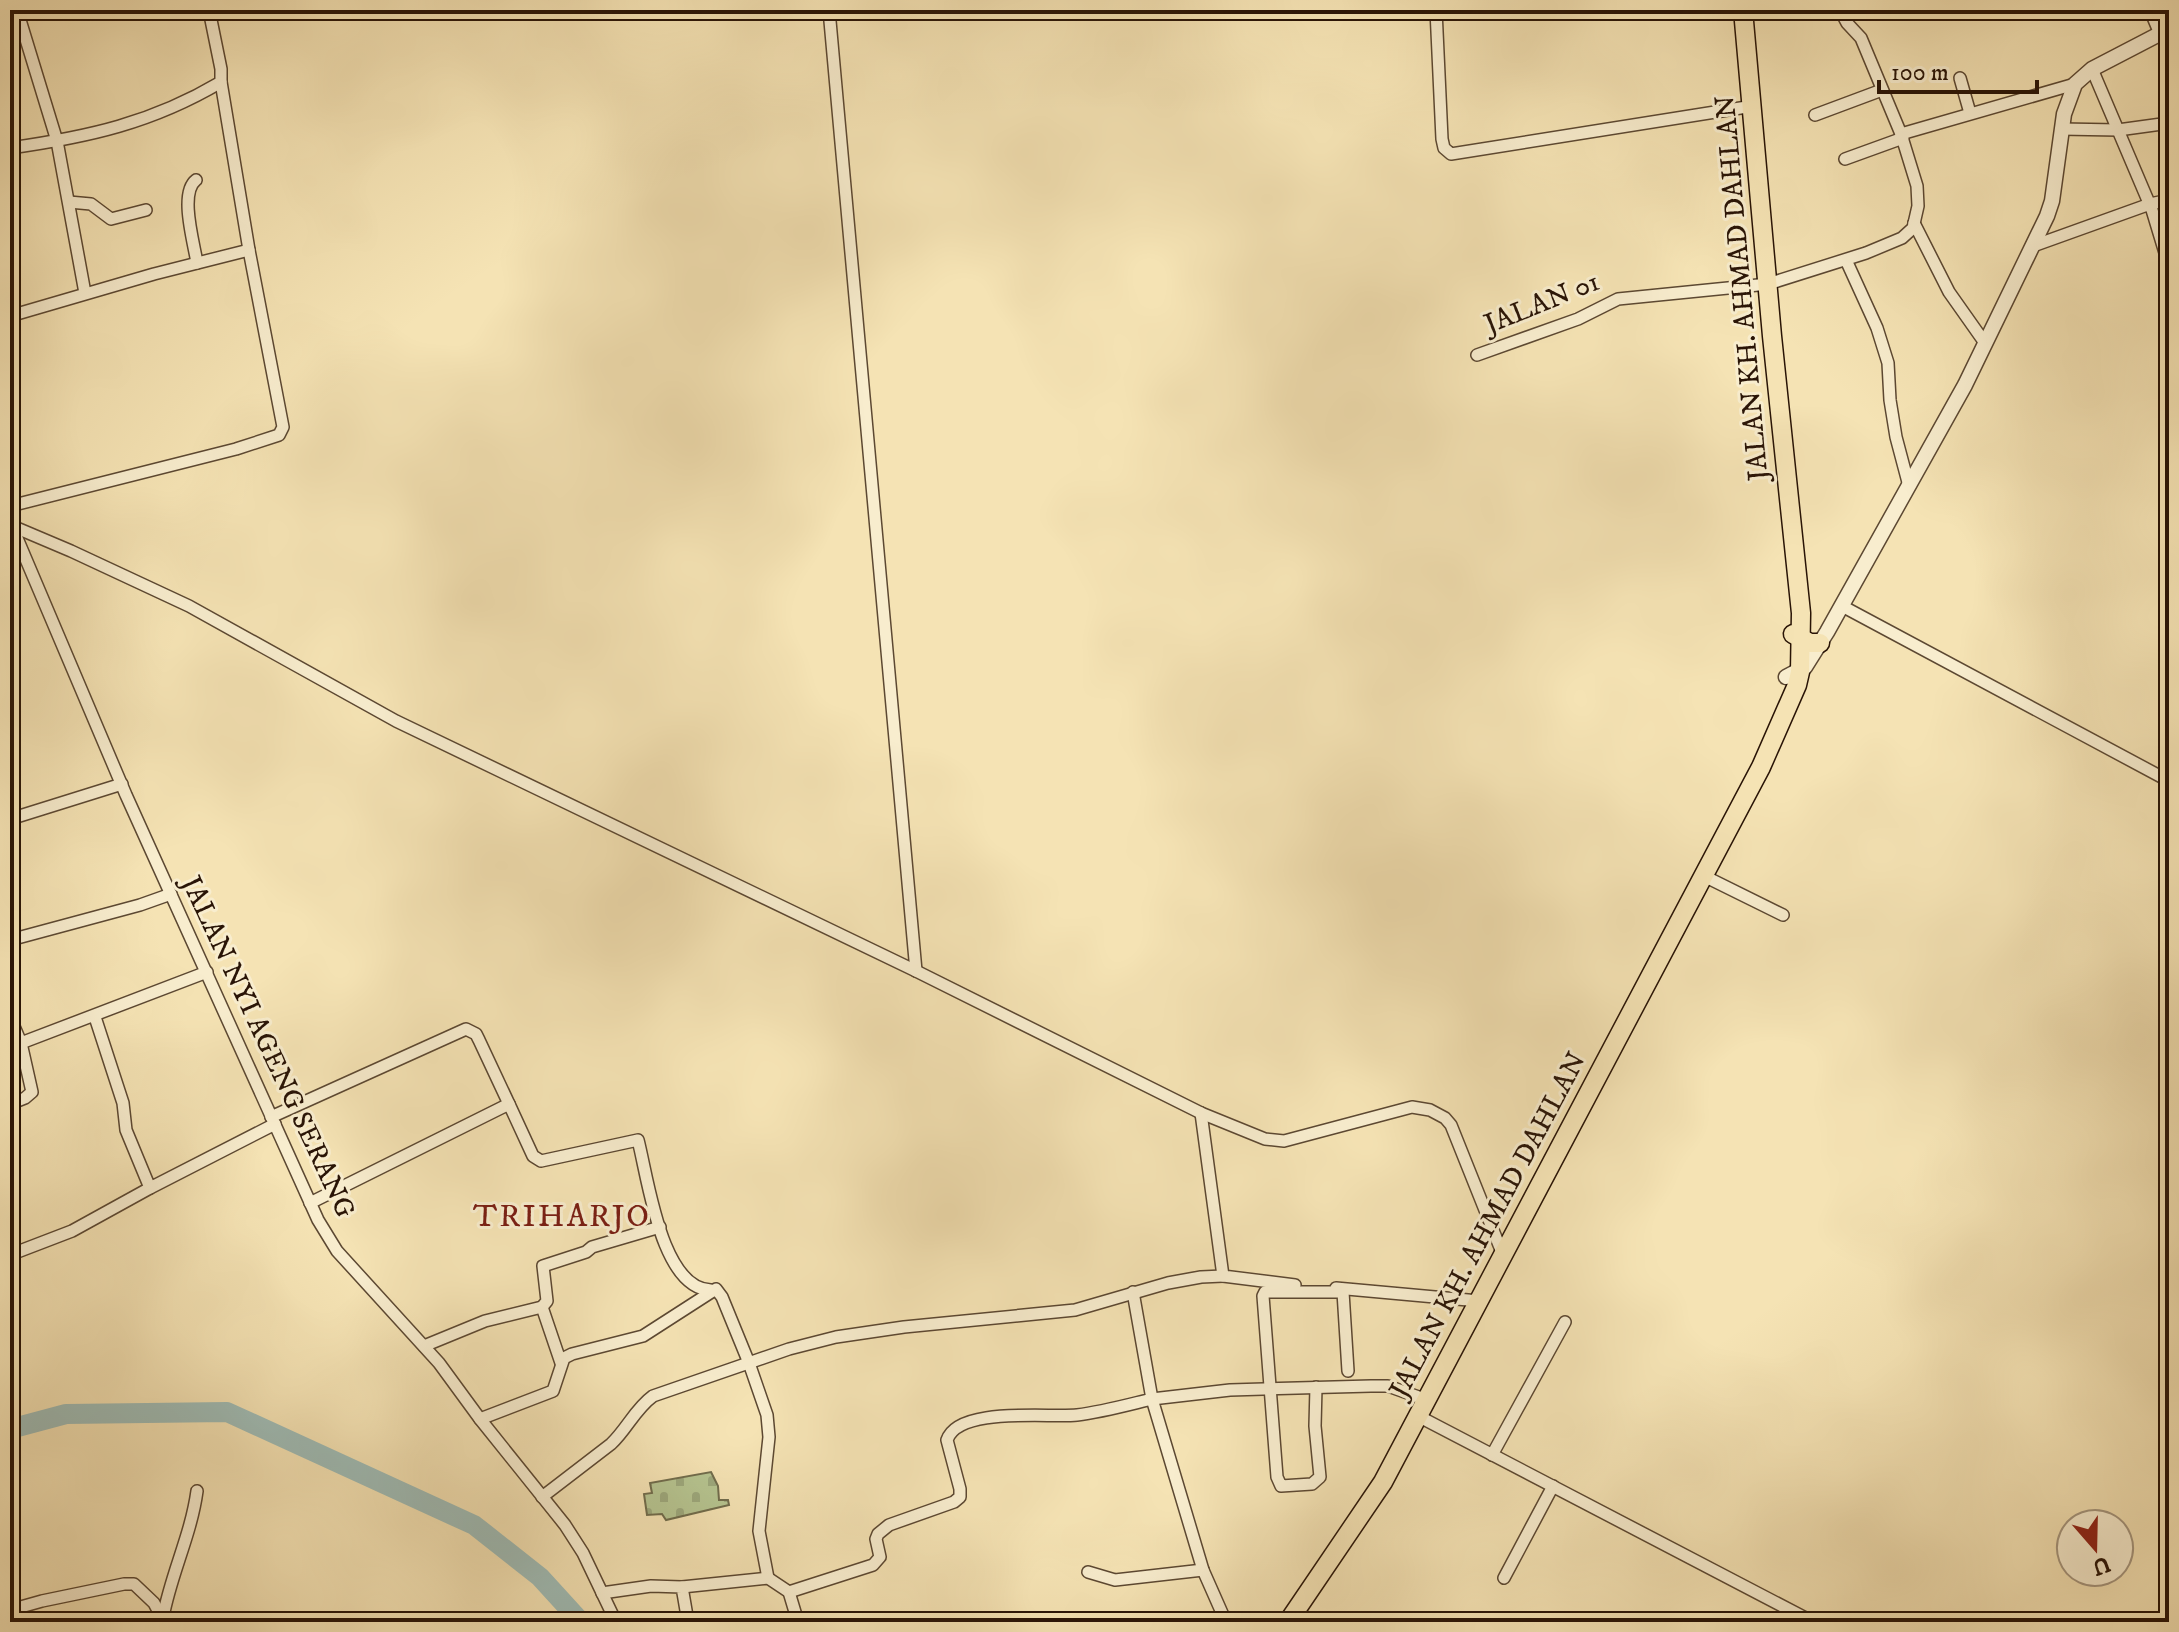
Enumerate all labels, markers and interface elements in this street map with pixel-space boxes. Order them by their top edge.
scale bar [1879,44,2037,94]
text: 100 m [1891,58,1949,88]
street label: JALAN KH. AHMAD DAHLAN [1708,94,1777,485]
street label: JALAN 01 [1476,264,1605,343]
street label: JALAN NYI AGENG SERANG [172,868,363,1224]
street label: JALAN KH. AHMAD DAHLAN [1380,1046,1594,1407]
district label: TRIHARJO [473,1197,651,1237]
north arrow [2055,1508,2135,1588]
text: U [2089,1550,2114,1581]

